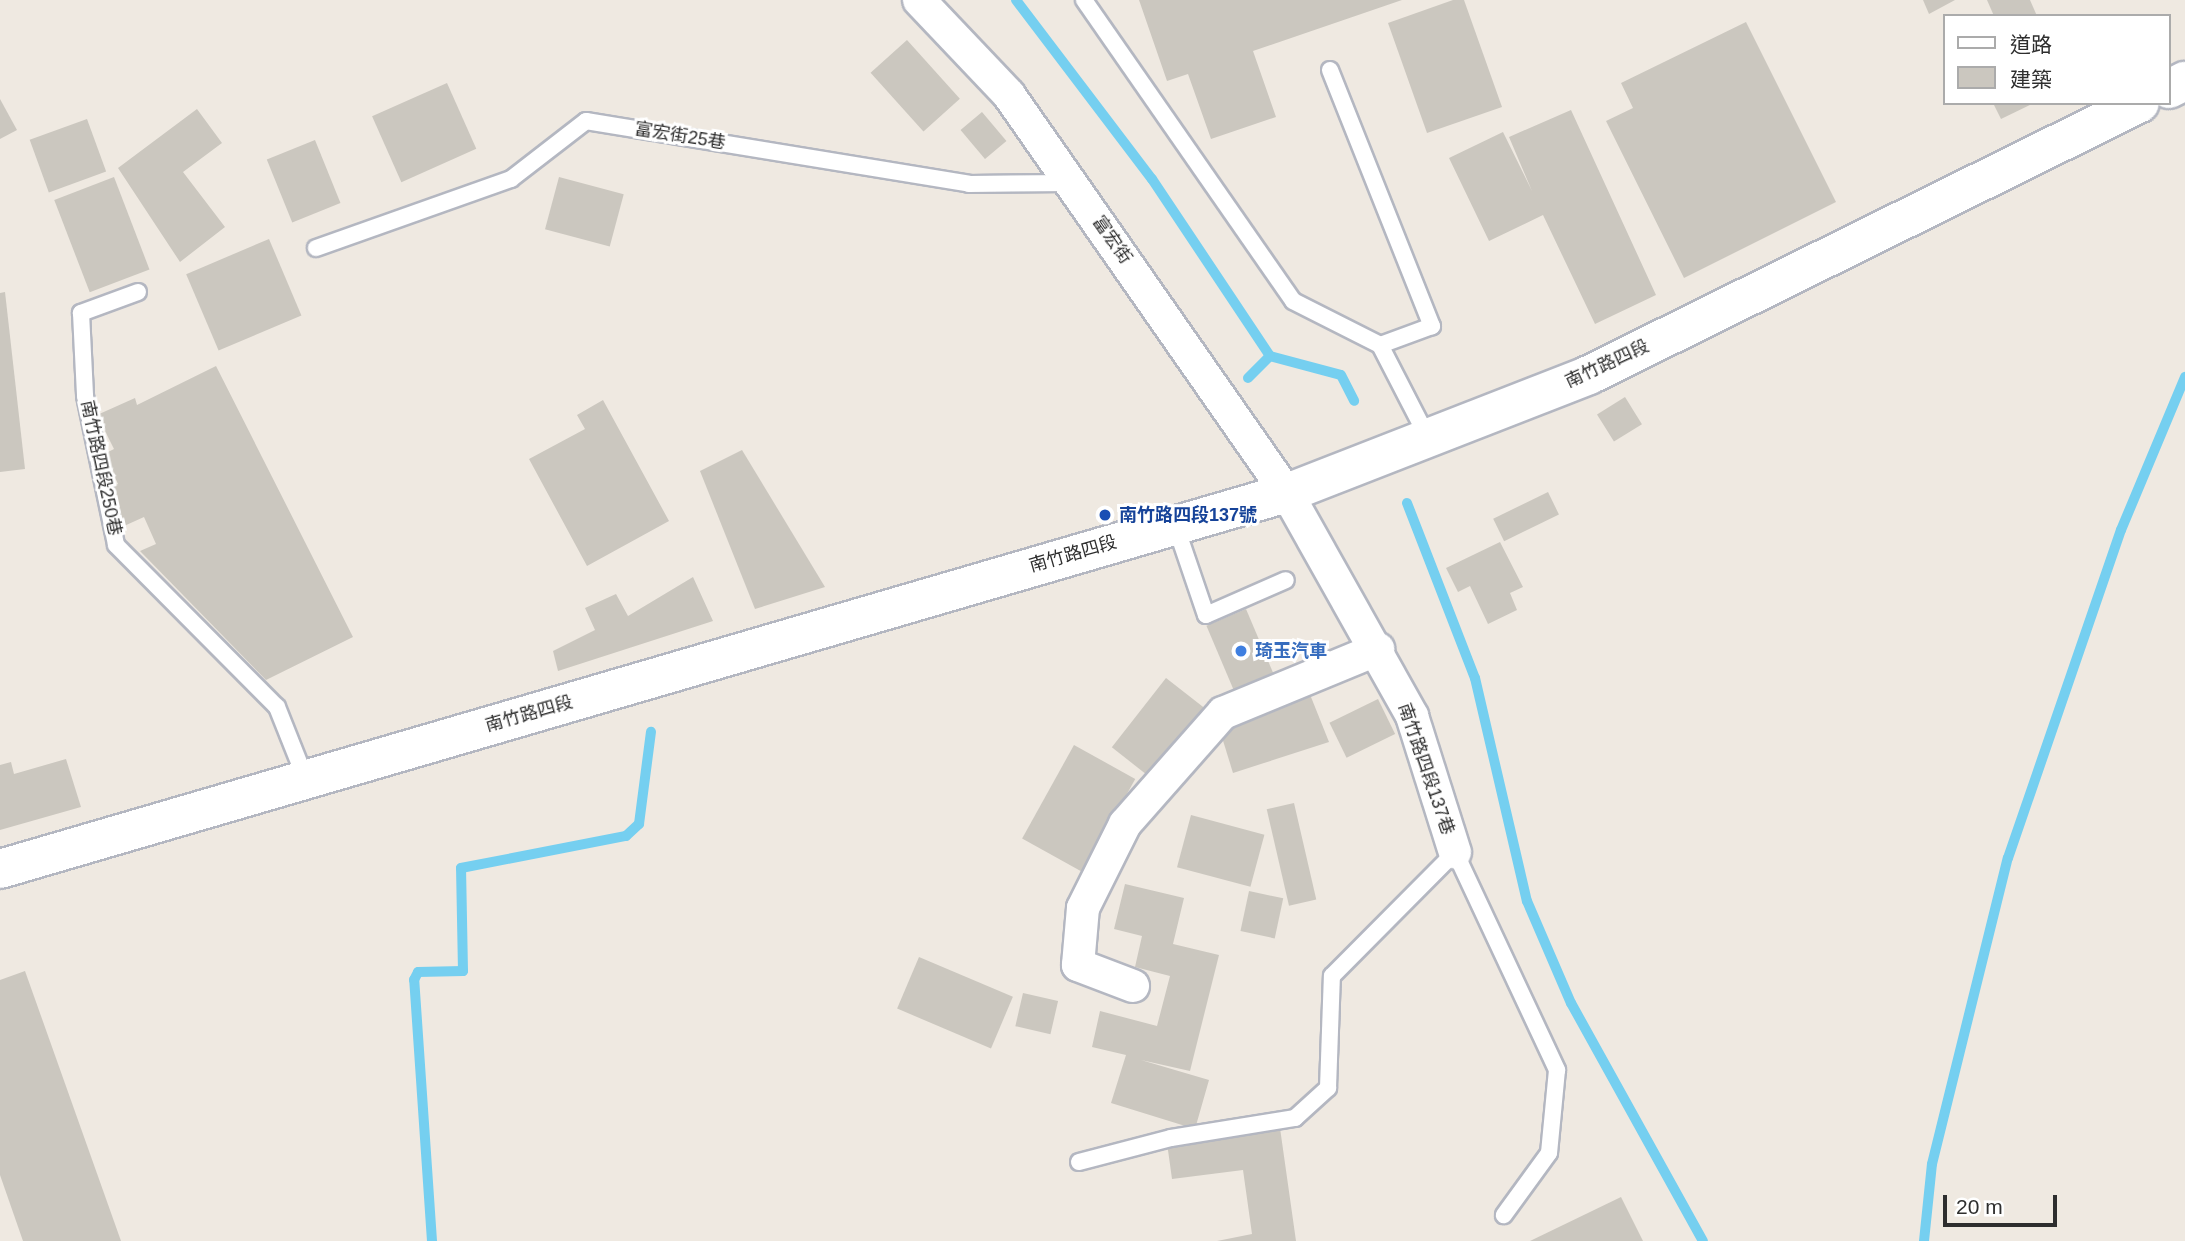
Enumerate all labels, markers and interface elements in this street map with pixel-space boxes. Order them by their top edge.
legend [1944,14,2171,105]
text: 道路 [2010,33,2052,56]
text: 建築 [2010,68,2052,91]
street label: 富宏街25巷 [633,118,727,154]
street label: 富宏街 [1088,212,1136,268]
street label: 南竹路四段 [1562,335,1652,393]
street label: 南竹路四段250巷 [76,398,126,538]
place label: 南竹路四段137號 [1119,504,1257,526]
marker: 南竹路四段137號 [1097,507,1113,523]
street label: 南竹路四段 [1027,531,1119,577]
place label: 琦玉汽車 [1255,640,1327,662]
marker: 琦玉汽車 [1233,643,1249,659]
street label: 南竹路四段 [483,691,575,737]
street label: 南竹路四段137巷 [1393,700,1459,838]
scale bar [1947,1182,2061,1226]
text: 20 m [1956,1195,2003,1218]

